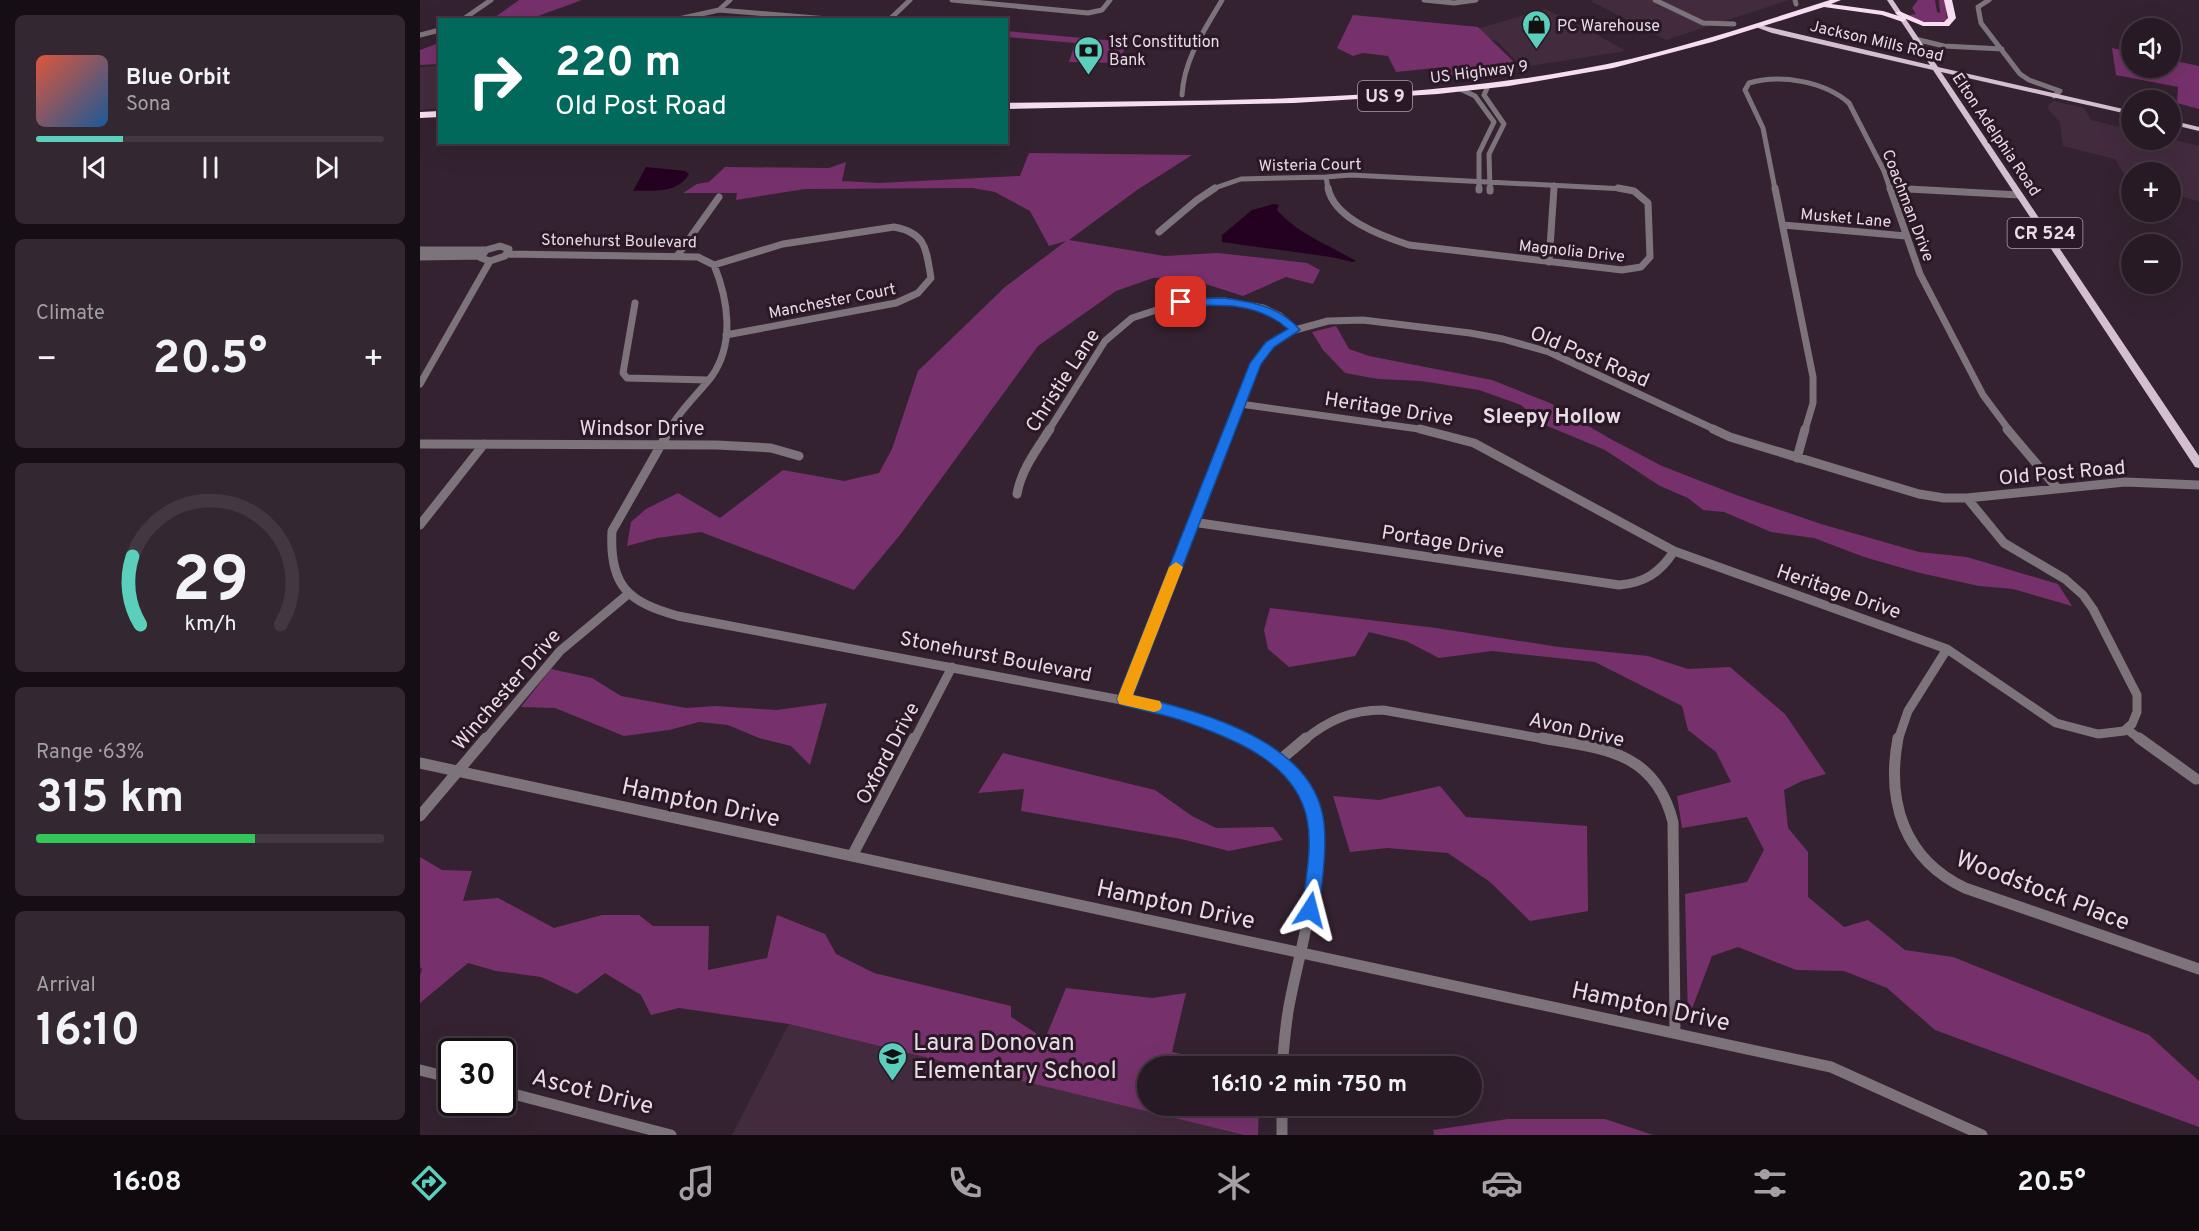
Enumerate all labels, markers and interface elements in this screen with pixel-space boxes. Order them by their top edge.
shop icon: PC Warehouse [1520,9,1552,51]
place label: PC Warehouse [1557,17,1660,37]
street label: Jackson Mills Road [1808,17,1945,67]
map controls [2121,18,2181,294]
button: sound [2121,18,2181,78]
place label: 1st Constitution Bank [1109,33,1220,71]
bank icon: 1st Constitution Bank [1072,34,1104,76]
text: 220 m [555,38,681,91]
icon: right [456,42,534,120]
street label: US Highway 9 [1429,57,1530,89]
text: Blue Orbit [126,65,231,92]
street label: Elton Adelphia Road [1947,70,2044,201]
road number: US 9 [1358,81,1412,111]
text: Old Post Road [555,90,727,124]
button: search [2121,90,2181,150]
text: Sona [126,92,171,118]
street label: Coachman Drive [1877,147,1938,265]
icon: previous [78,151,111,184]
icon: pause [194,151,227,184]
icon: next [310,151,343,184]
street label: Wisteria Court [1258,155,1362,177]
button: + [2121,162,2181,222]
street label: Musket Lane [1800,205,1892,233]
road number: CR 524 [2008,218,2082,248]
street label: Stonehurst Boulevard [541,231,697,253]
button: − [2121,234,2181,294]
street label: Magnolia Drive [1518,236,1626,268]
pin [1155,276,1206,327]
street label: Manchester Court [767,280,898,324]
icon: arrive [1164,285,1197,318]
text: Climate [36,301,105,327]
street label: Old Post Road [1526,321,1653,395]
street label: Christie Lane [1021,324,1107,438]
text: 20.5° [153,332,267,389]
text: − [36,340,57,382]
text: + [363,340,384,382]
street label: Heritage Drive [1322,387,1455,433]
district label: Sleepy Hollow [1483,404,1621,431]
street label: Windsor Drive [580,417,704,443]
street label: Old Post Road [1998,456,2127,492]
street label: Portage Drive [1379,520,1506,566]
text: 29 [172,544,248,623]
street label: Heritage Drive [1773,559,1904,626]
text: km/h [184,611,236,638]
street label: Winchester Drive [448,624,567,757]
street label: Stonehurst Boulevard [898,627,1094,689]
street label: Oxford Drive [851,698,927,809]
street label: Avon Drive [1526,707,1627,755]
text: Range · 63% [36,740,144,766]
text: 315 km [36,771,184,828]
street label: Hampton Drive [619,773,782,835]
street label: Woodstock Place [1951,845,2134,939]
street label: Hampton Drive [1094,875,1257,937]
position arrow [1278,878,1342,942]
text: Arrival [36,973,96,999]
street label: Hampton Drive [1569,977,1732,1039]
text: 16:10 [36,1004,140,1061]
place label: Laura Donovan Elementary School [913,1029,1117,1087]
speed limit sign: 30 [438,1038,516,1116]
school or university icon: Laura Donovan Elementary School [876,1040,908,1082]
street label: Ascot Drive [529,1063,656,1123]
text: 16:10 · 2 min · 750 m [1212,1072,1407,1099]
icon: directions [408,1162,450,1204]
icon: music [676,1162,718,1204]
icon: phone [944,1162,986,1204]
icon: climate [1213,1162,1255,1204]
icon: car [1481,1162,1523,1204]
icon: filters [1749,1162,1791,1204]
text: 16:08 [113,1166,182,1200]
text: 20.5° [2017,1166,2086,1200]

